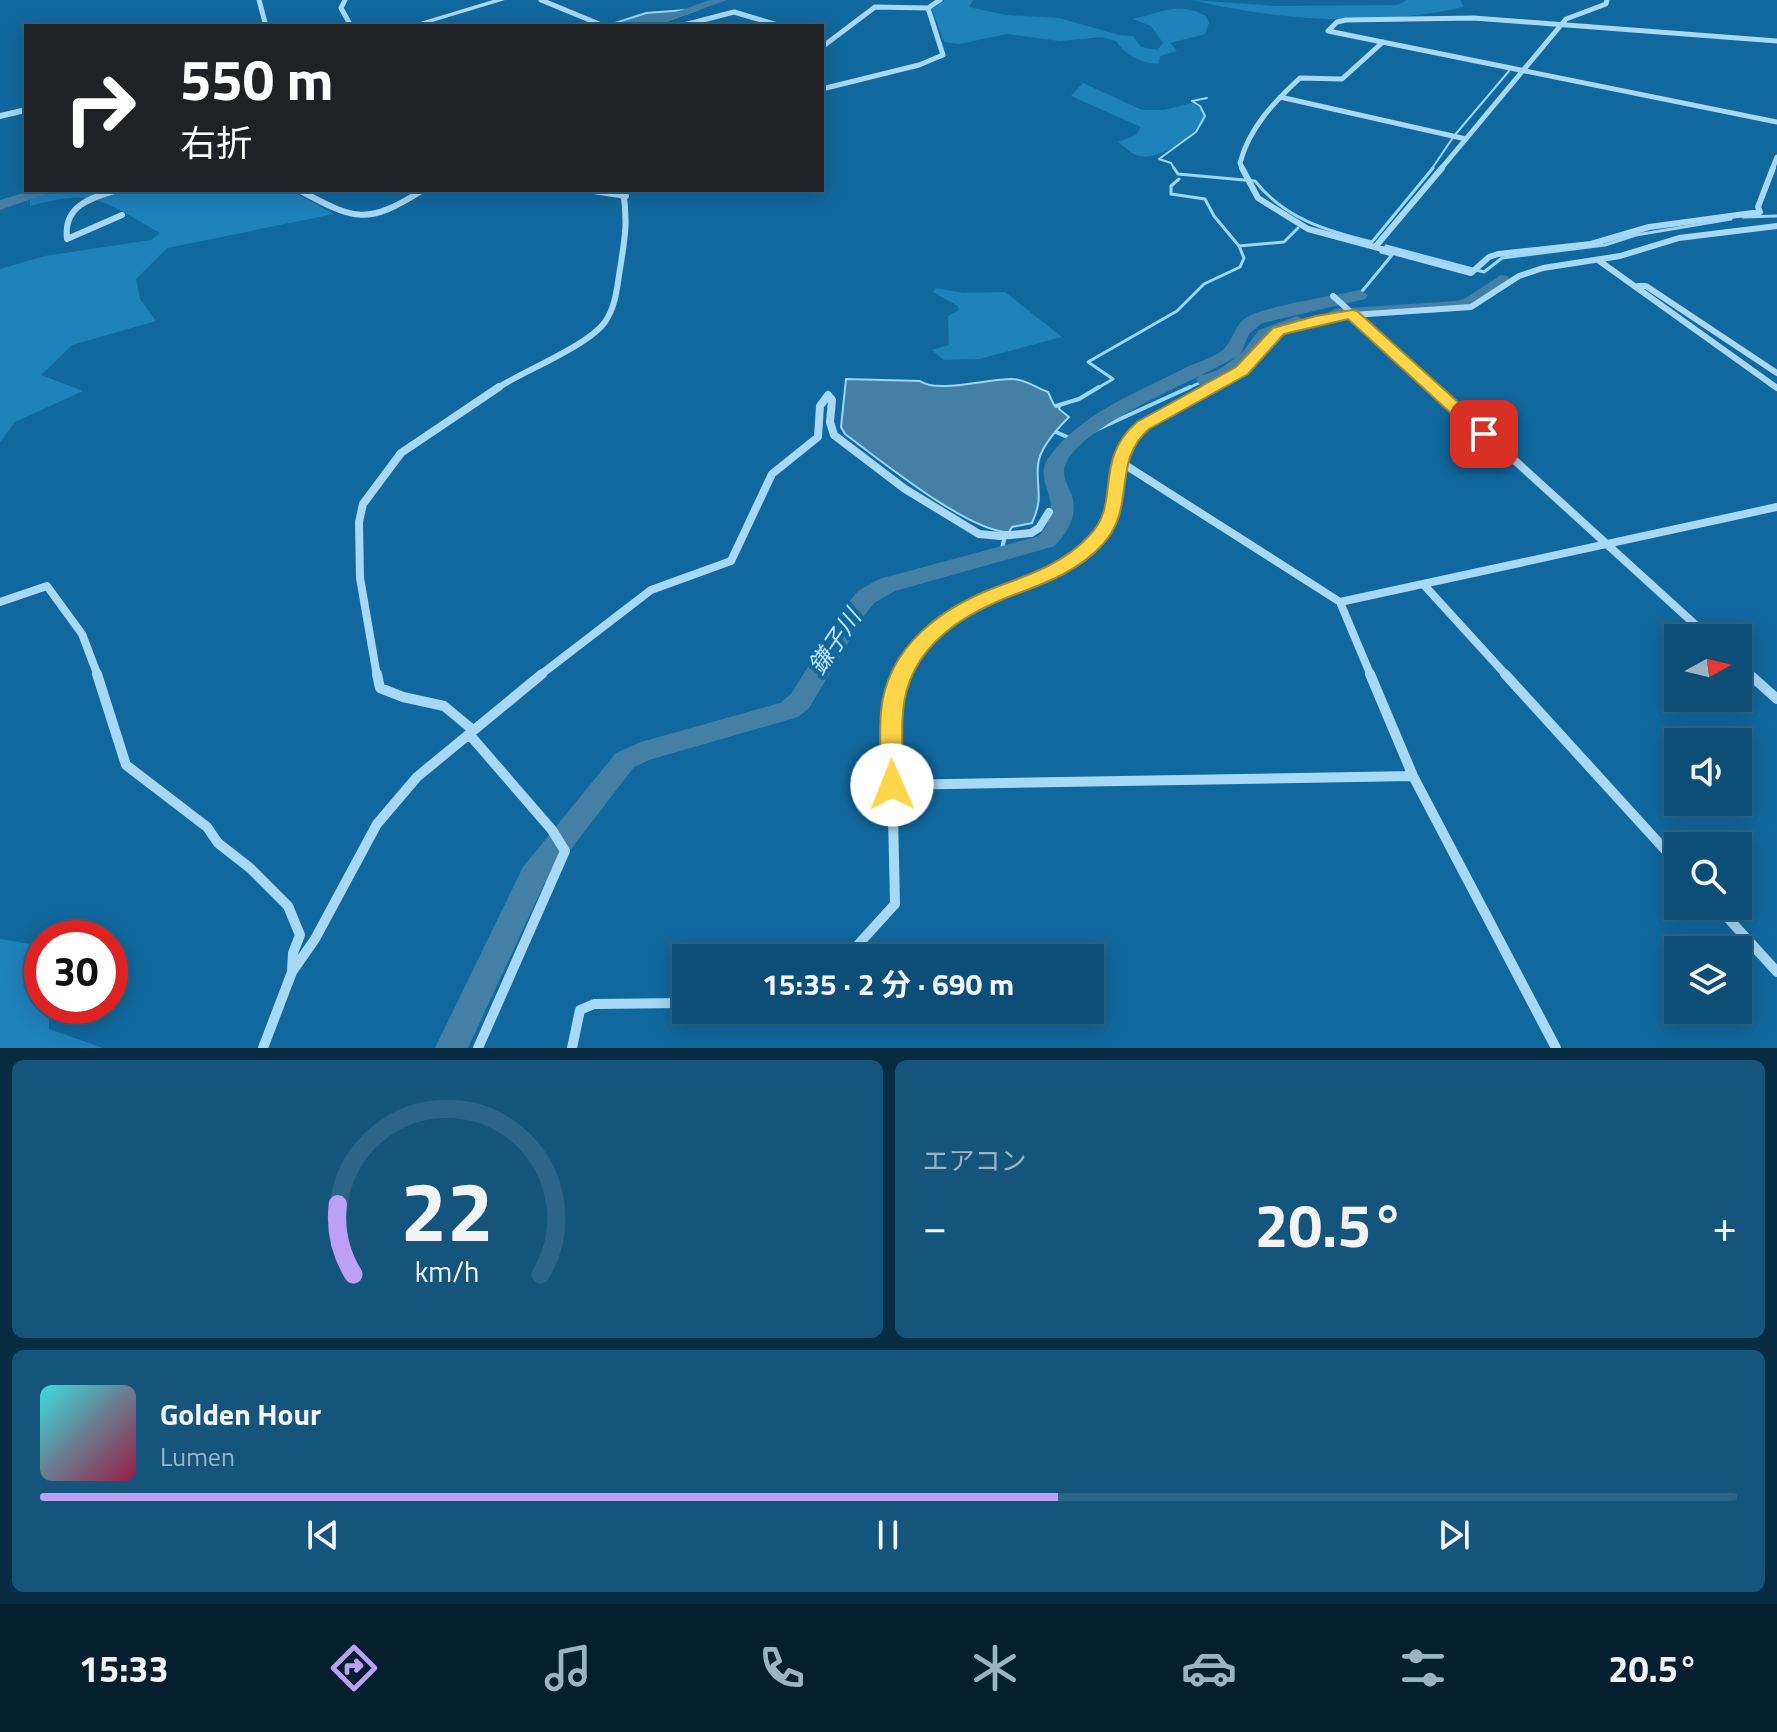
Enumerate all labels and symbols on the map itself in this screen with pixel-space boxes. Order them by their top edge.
pin [1450,400,1518,468]
water label: 鎌子川 [799,599,871,681]
north arrow [1664,624,1752,712]
position arrow [850,743,934,827]
speed limit sign: 30 [24,920,128,1024]

